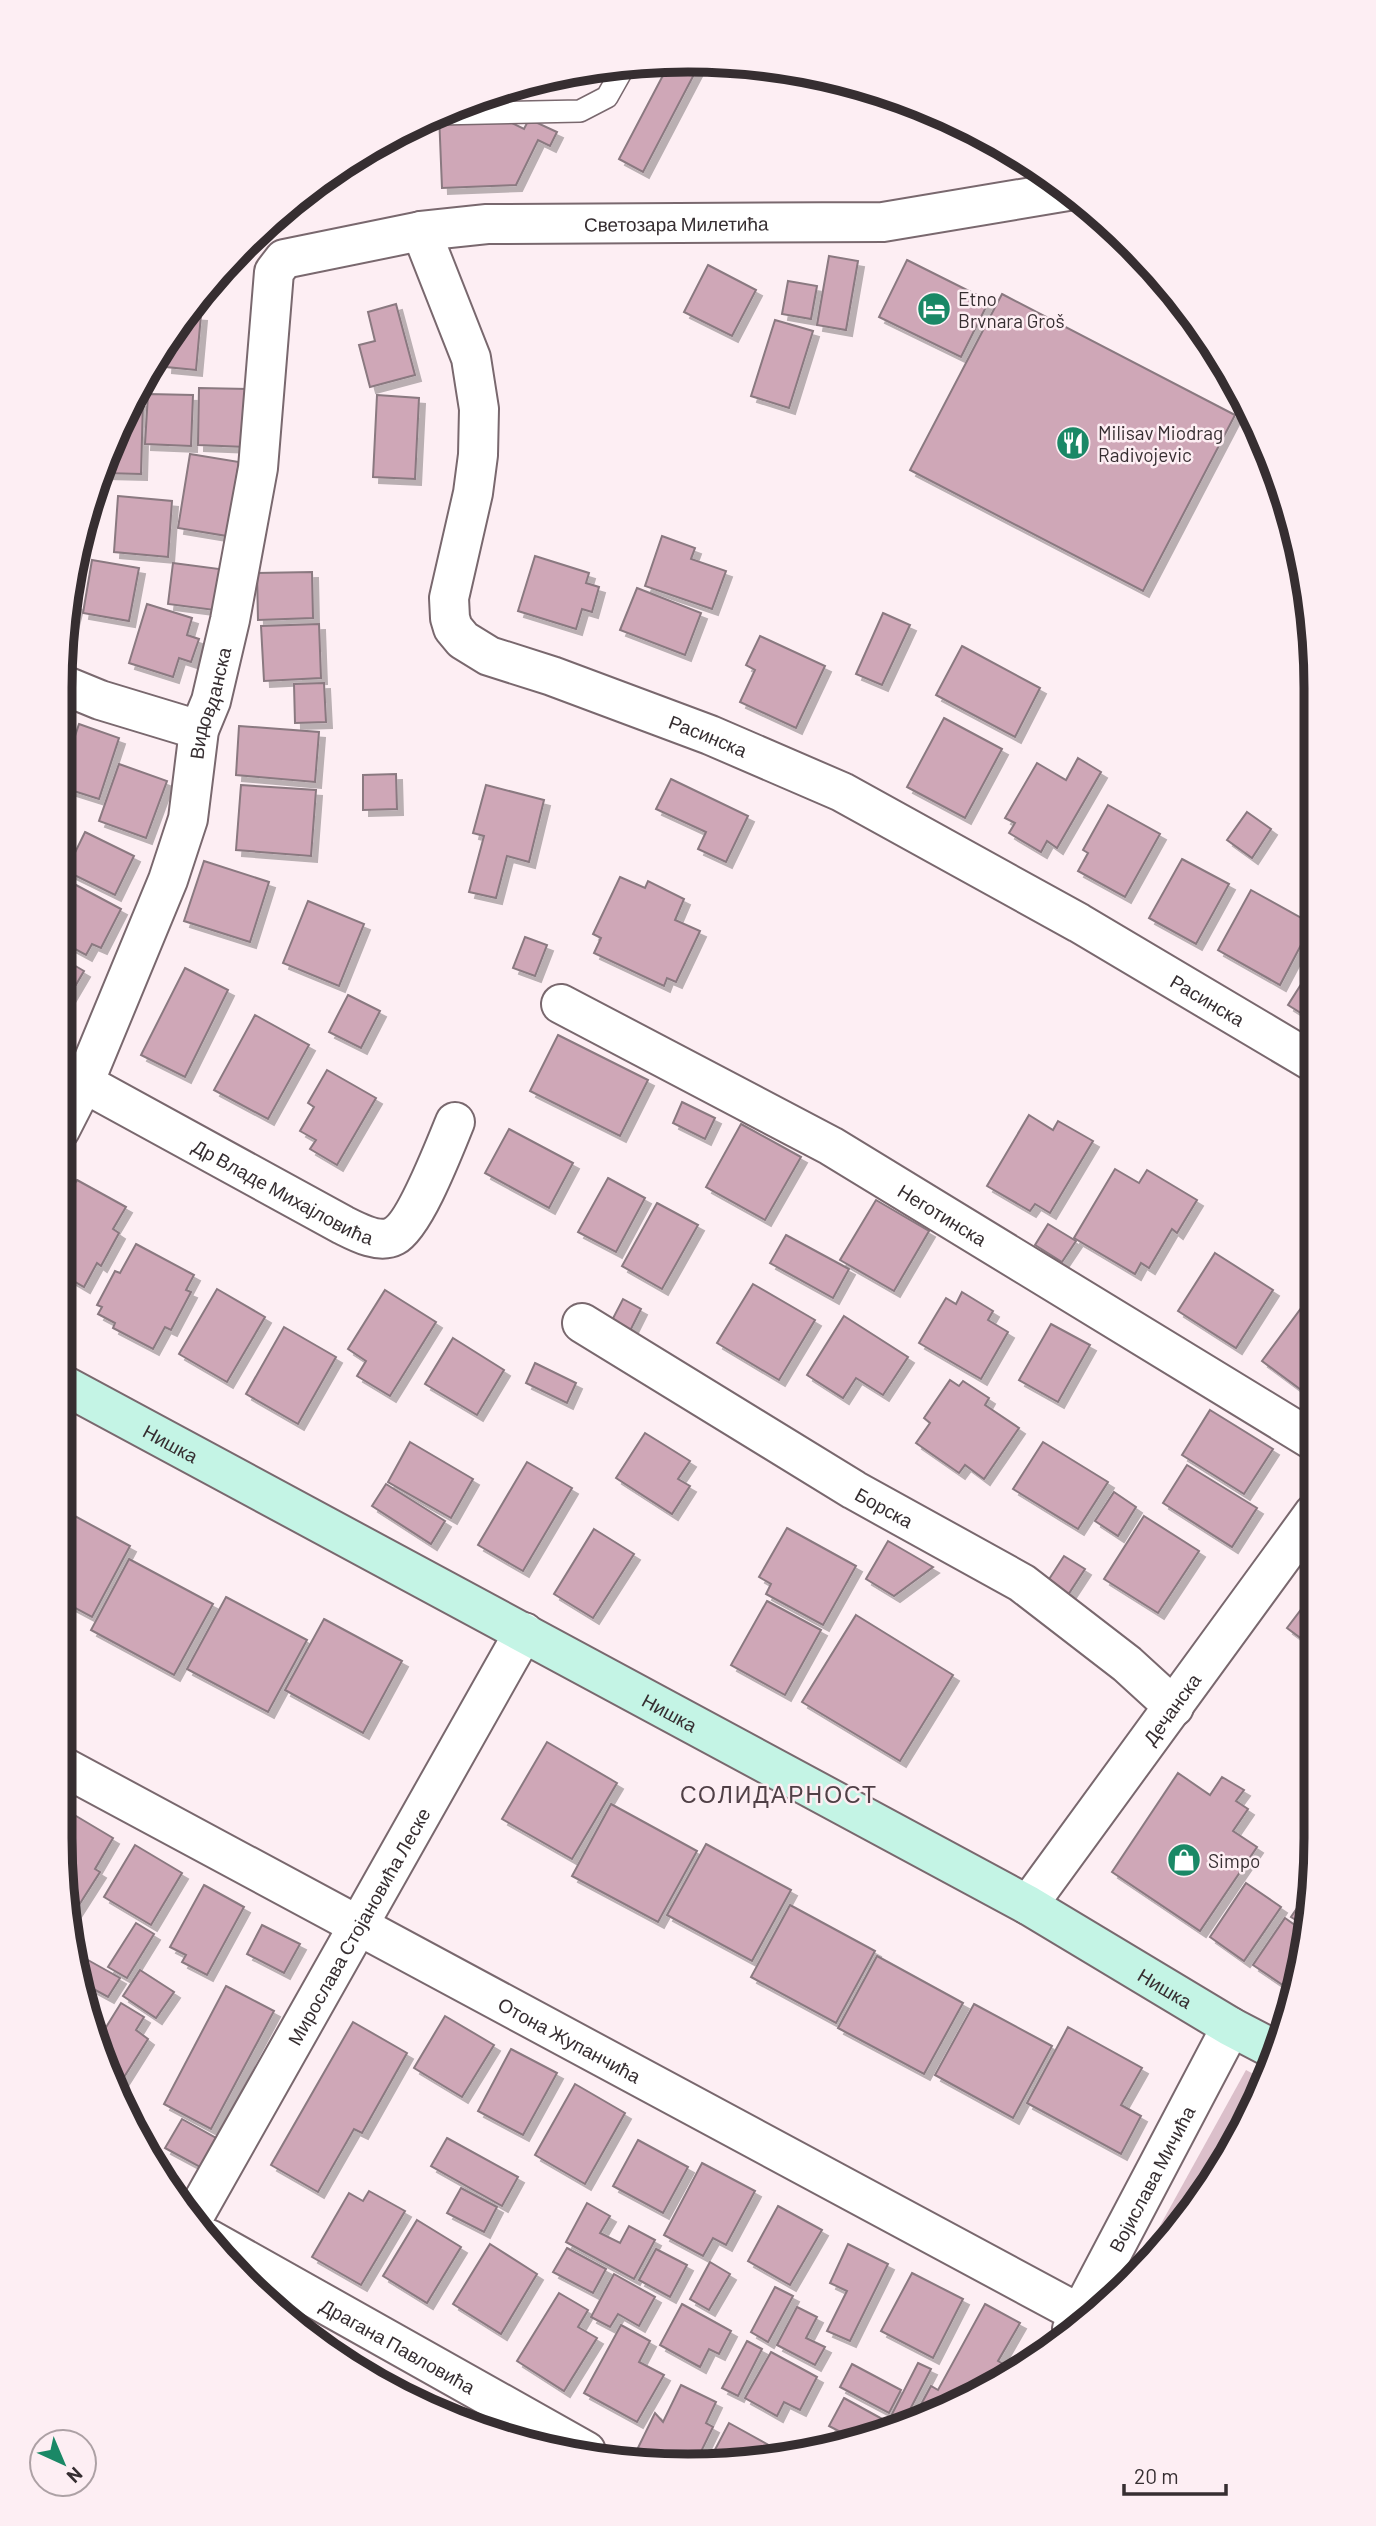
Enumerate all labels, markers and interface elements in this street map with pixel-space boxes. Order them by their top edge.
street label: Светозара Милетића [584,211,769,235]
place label: Etno Brvnara Groš [958,287,1065,332]
hotel icon: Etno Brvnara Groš [915,290,953,328]
place label: Milisav Miodrag Radivojevic [1098,421,1223,466]
restaurant icon: Milisav Miodrag Radivojevic [1054,424,1092,462]
street label: Видовданска [184,644,235,760]
street label: Расинска [666,709,751,761]
street label: Расинска [1167,969,1249,1031]
street label: Др Владе Михајловића [189,1134,377,1249]
street label: Неготинска [894,1178,992,1250]
street label: Нишка [140,1419,203,1467]
street label: Борска [852,1482,918,1532]
street label: Дечанска [1138,1668,1205,1749]
street label: Нишка [639,1688,702,1736]
district label: СОЛИДАРНОСТ [680,1780,878,1808]
street label: Мирослава Стојановића Леске [282,1803,434,2049]
shop icon: Simpo [1165,1841,1203,1879]
place label: Simpo [1208,1849,1260,1872]
street label: Нишка [1134,1963,1197,2013]
street label: Отона Жупанчића [495,1992,646,2087]
street label: Војислава Мичића [1103,2101,1199,2255]
street label: Драгана Павловића [317,2293,480,2398]
north arrow [28,2428,98,2498]
scale bar [1124,2452,1226,2496]
text: N [63,2463,88,2488]
text: 20 m [1134,2463,1179,2488]

